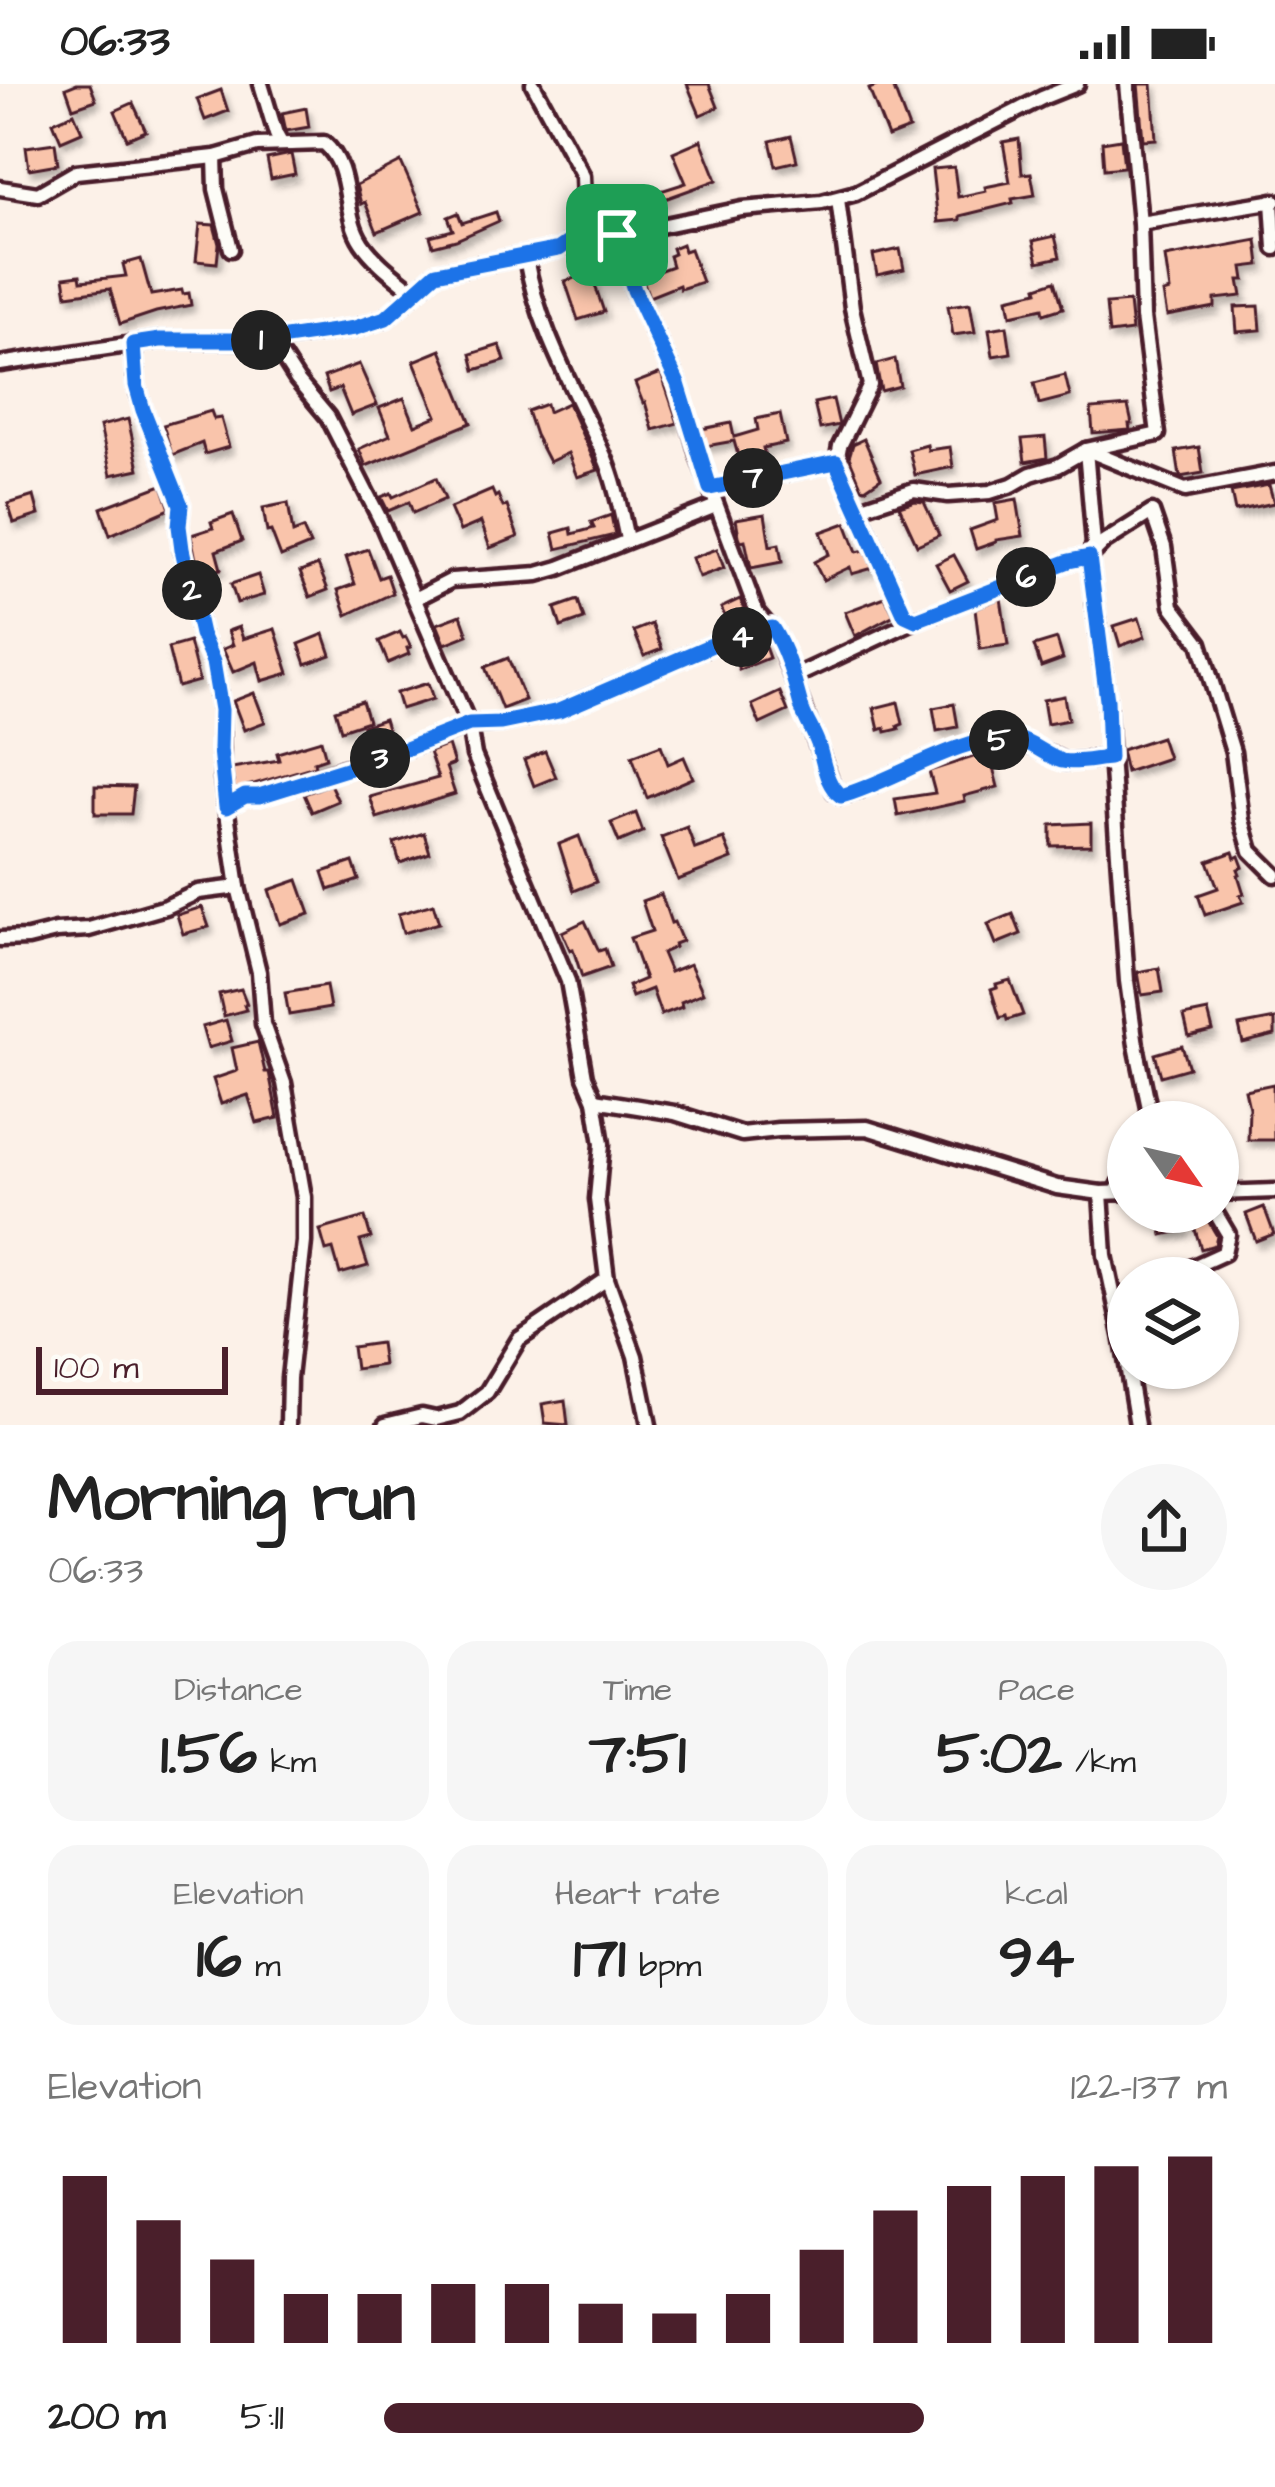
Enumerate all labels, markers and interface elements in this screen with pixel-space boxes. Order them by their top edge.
text: 06:33 [60,11,170,73]
pin [566,184,668,286]
icon: arrive [584,202,650,268]
pin: 1 [231,310,291,370]
text: 1 [259,317,263,363]
pin: 7 [723,448,783,508]
text: 7 [743,455,763,501]
pin: 6 [996,547,1056,607]
text: 6 [1016,554,1036,600]
pin: 2 [162,560,222,620]
text: 2 [183,567,201,613]
pin: 4 [712,607,772,667]
text: 4 [731,614,753,660]
pin: 5 [969,710,1029,770]
text: 5 [987,717,1011,763]
pin: 3 [350,728,410,788]
text: 3 [372,735,388,781]
north arrow [1107,1101,1239,1233]
map controls [1107,1101,1239,1389]
button: layers [1107,1257,1239,1389]
scale bar [36,1341,228,1394]
text: 100 m [54,1345,139,1391]
text: Morning run [48,1454,416,1546]
button: share [1101,1464,1227,1590]
text: 06:33 [48,1545,143,1599]
text: Distance [174,1667,303,1713]
text: Time [603,1667,672,1713]
text: Pace [998,1667,1075,1713]
text: 1.56 [161,1713,257,1796]
text: 7:51 [589,1713,686,1796]
text: 5:02 [937,1713,1062,1796]
text: km [257,1739,316,1785]
text: /km [1062,1739,1136,1785]
text: Elevation [174,1871,303,1917]
text: Heart rate [555,1871,720,1917]
text: kcal [1005,1871,1068,1917]
text: 16 [196,1917,242,2000]
text: 171 [573,1917,626,2000]
text: 94 [999,1917,1074,2000]
text: m [242,1943,281,1989]
text: bpm [626,1943,702,1989]
text: Elevation [48,2061,202,2115]
text: 122–137 m [1070,2061,1227,2115]
text: 200 m [48,2391,166,2445]
text: 5:11 [240,2391,284,2445]

